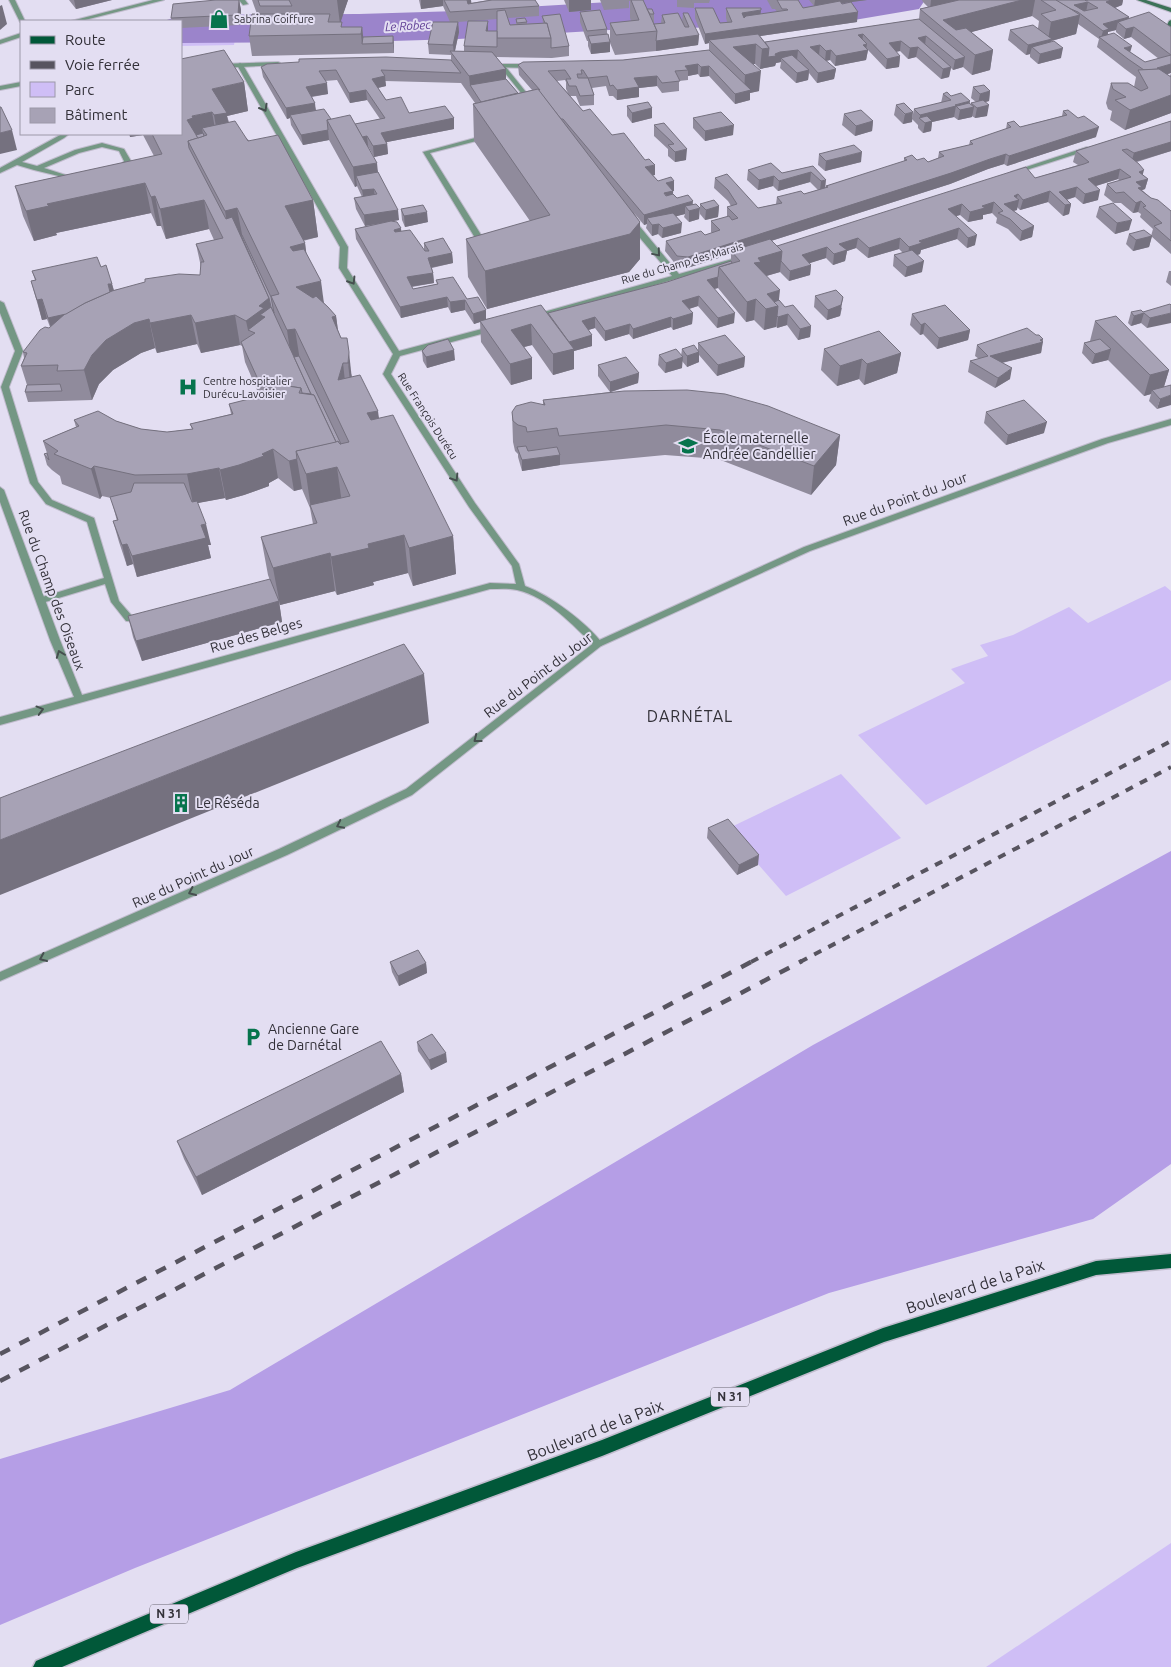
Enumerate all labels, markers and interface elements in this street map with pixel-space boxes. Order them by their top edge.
shop icon: Sabrina Coiffure [208,8,230,30]
place label: Sabrina Coiffure [234,13,314,25]
water label: Le Robec [385,18,432,33]
legend [20,20,182,135]
text: Route [65,31,106,48]
text: Voie ferrée [65,56,140,73]
text: Parc [65,81,94,98]
one-way arrow [257,102,267,111]
text: Bâtiment [65,106,128,123]
street label: Rue du Champ des Marais [620,240,745,286]
one-way arrow [651,247,660,256]
one-way arrow [345,276,355,285]
street label: Rue François Durécu [396,371,460,461]
place label: Centre hospitalier Durécu-Lavoisier [203,375,292,400]
hospital icon: Centre hospitalier Durécu-Lavoisier [177,376,199,398]
place label: École maternelle Andrée Candellier [703,429,816,462]
school or university icon: École maternelle Andrée Candellier [677,435,699,457]
street label: Rue du Point du Jour [841,469,970,529]
one-way arrow [448,473,458,482]
street label: Rue du Champ des Oiseaux [15,507,89,673]
street label: Rue des Belges [208,614,304,656]
street label: Rue du Point du Jour [481,629,596,721]
one-way arrow [56,650,66,659]
one-way arrow [35,705,43,715]
district label: DARNÉTAL [647,705,733,725]
one-way arrow [474,733,483,741]
building icon: Le Réséda [170,792,192,814]
place label: Le Réséda [196,795,260,811]
one-way arrow [336,818,345,829]
street label: Rue du Point du Jour [130,843,257,911]
one-way arrow [188,886,197,896]
one-way arrow [39,951,48,962]
place label: Ancienne Gare de Darnétal [268,1021,359,1053]
parking icon: Ancienne Gare de Darnétal [242,1026,264,1048]
street label: Boulevard de la Paix [904,1255,1046,1317]
road number: N 31 [711,1388,749,1406]
street label: Boulevard de la Paix [524,1396,666,1464]
road number: N 31 [150,1605,188,1624]

